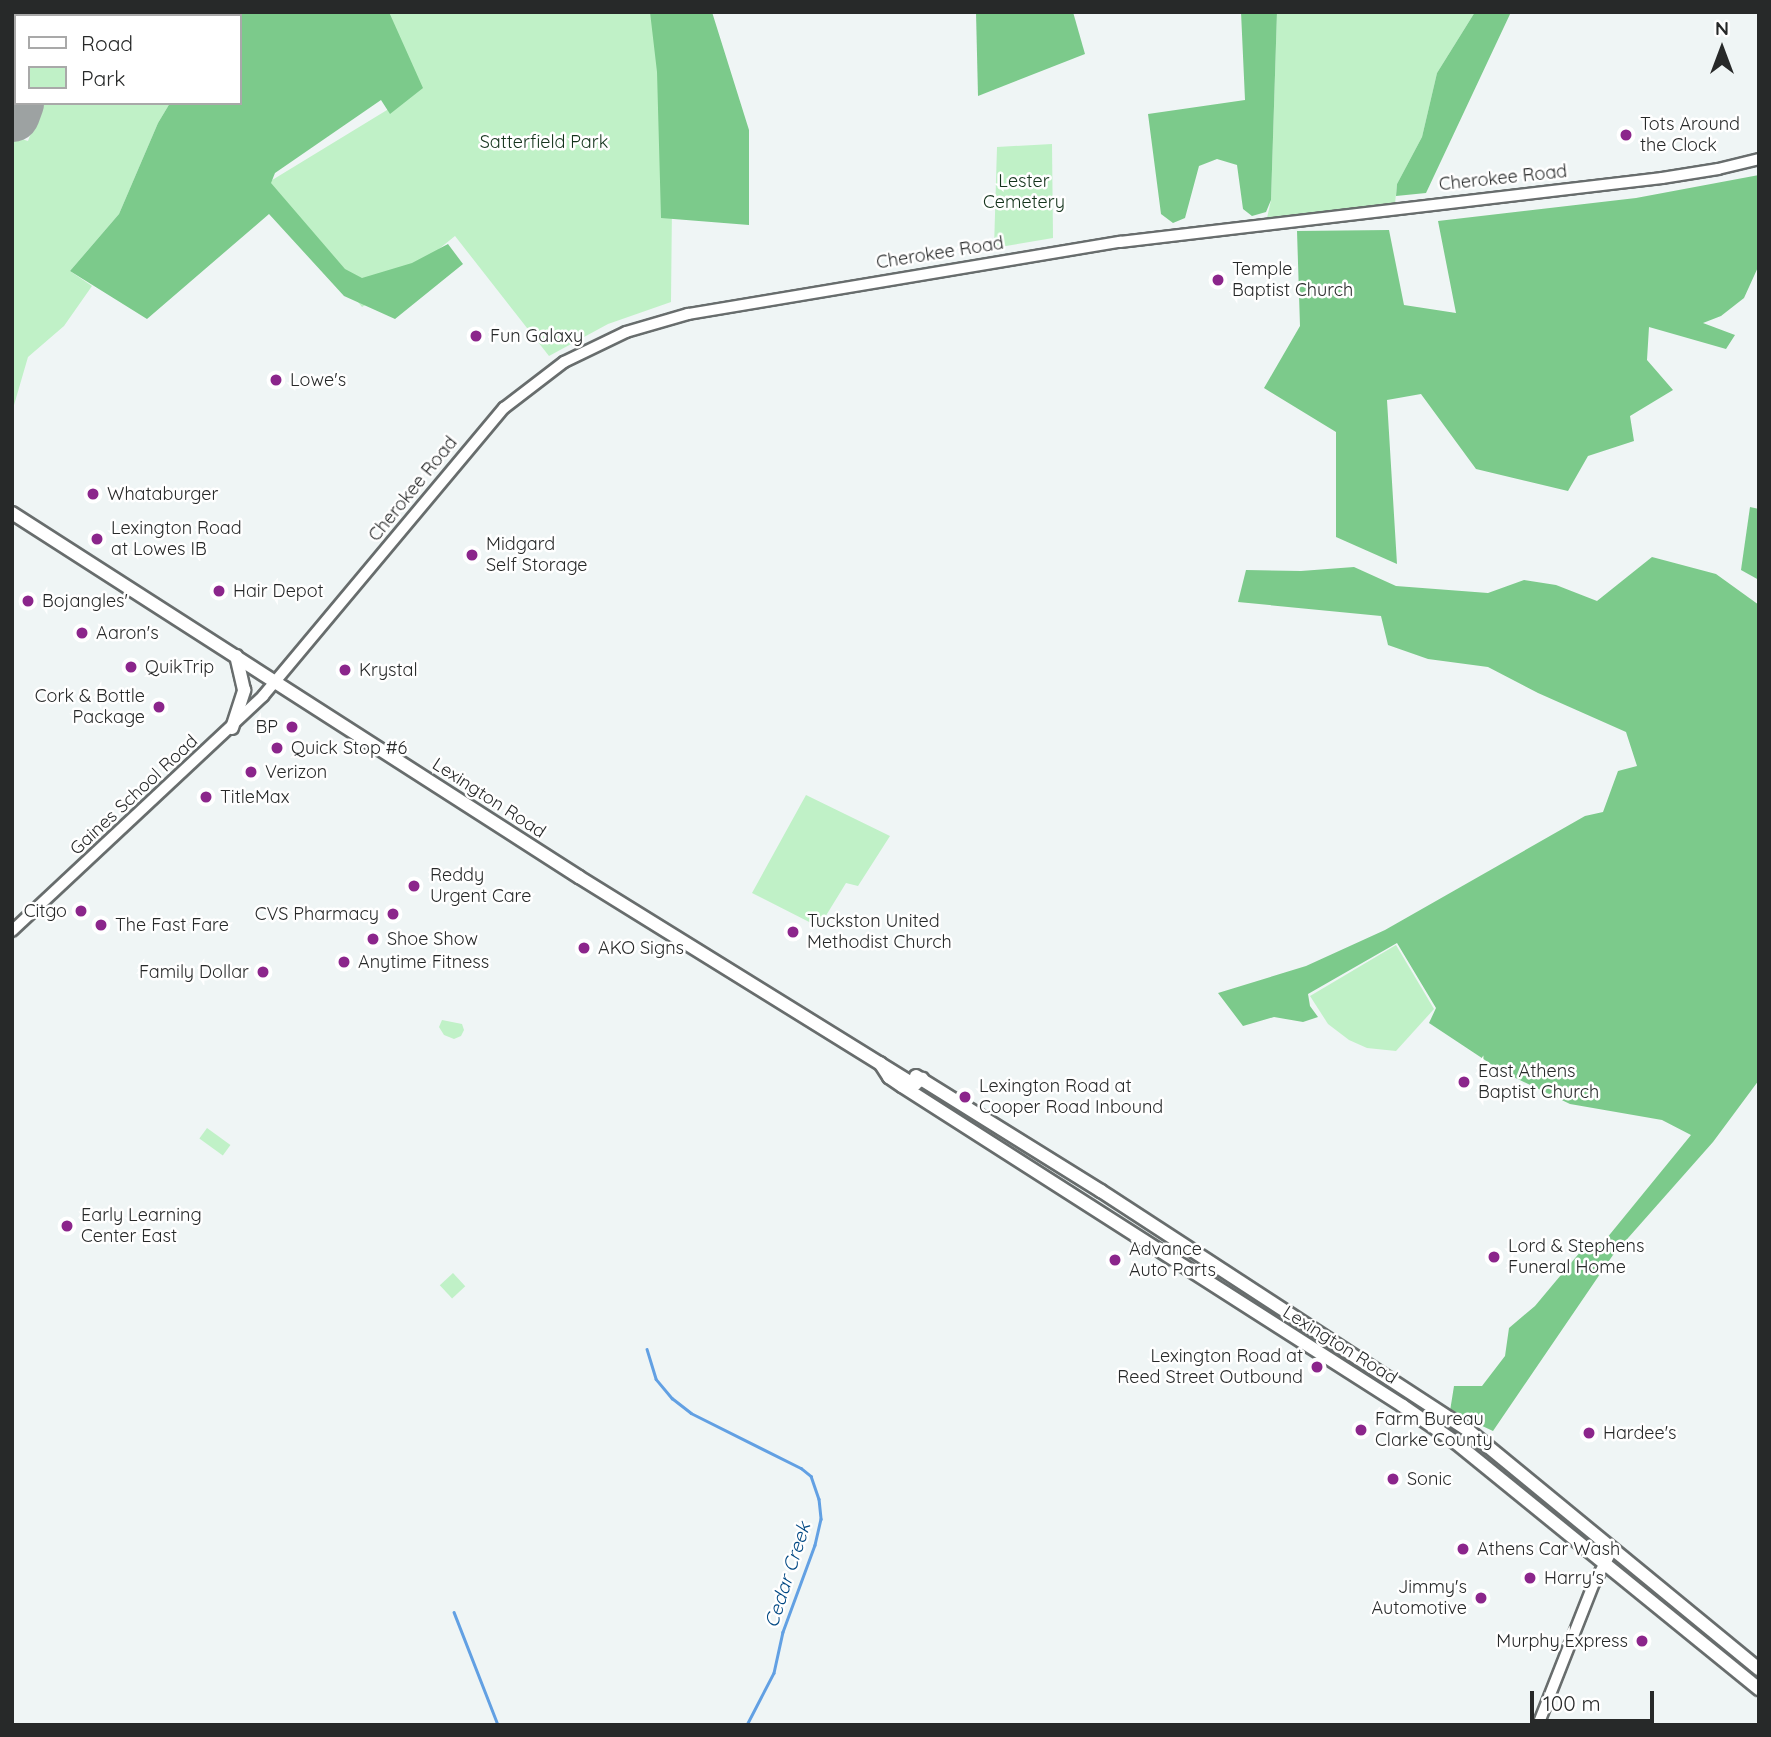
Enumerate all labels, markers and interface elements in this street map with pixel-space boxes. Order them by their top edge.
legend [14,14,242,105]
north arrow [1687,14,1757,84]
text: N [1715,16,1729,40]
text: Road [81,30,133,56]
text: Park [81,65,125,91]
place label: Tots Around the Clock [1640,114,1740,156]
marker: Tots Around the Clock [1618,127,1634,143]
park label: Satterfield Park [480,131,608,153]
street label: Cherokee Road [1438,161,1568,195]
park label: Lester Cemetery [983,171,1065,214]
street label: Cherokee Road [875,232,1005,274]
place label: Temple Baptist Church [1232,259,1353,302]
marker: Temple Baptist Church [1210,272,1226,288]
place label: Fun Galaxy [490,325,583,347]
marker: Fun Galaxy [468,328,484,344]
place label: Lowe's [290,369,346,391]
marker: Lowe's [268,372,284,388]
street label: Cherokee Road [364,432,462,546]
place label: Whataburger [107,483,218,505]
marker: Whataburger [85,486,101,502]
place label: Lexington Road at Lowes IB [111,518,242,560]
marker: Lexington Road at Lowes IB [89,531,105,547]
place label: Midgard Self Storage [486,534,587,576]
marker: Midgard Self Storage [464,547,480,563]
place label: Hair Depot [233,580,324,602]
marker: Hair Depot [211,583,227,599]
place label: Bojangles' [42,590,128,612]
marker: Bojangles' [20,593,36,609]
place label: Aaron's [96,622,159,644]
marker: Aaron's [74,625,90,641]
place label: QuikTrip [145,656,214,678]
marker: QuikTrip [123,659,139,675]
place label: Krystal [359,659,418,681]
marker: Krystal [337,662,353,678]
place label: Cork & Bottle Package [35,686,145,728]
marker: Cork & Bottle Package [151,699,167,715]
place label: BP [256,716,278,738]
marker: BP [284,719,300,735]
street label: Gaines School Road [66,730,202,860]
place label: Quick Stop #6 [291,737,407,759]
marker: Quick Stop #6 [269,740,285,756]
street label: Lexington Road [428,753,550,843]
place label: Verizon [265,761,327,783]
marker: Verizon [243,764,259,780]
place label: TitleMax [220,786,289,808]
marker: TitleMax [198,789,214,805]
place label: Reddy Urgent Care [430,865,531,908]
marker: Reddy Urgent Care [404,876,424,896]
place label: Citgo [24,900,67,922]
marker: Citgo [73,903,89,919]
place label: CVS Pharmacy [255,903,379,925]
marker: CVS Pharmacy [385,906,401,922]
place label: Tuckston United Methodist Church [807,911,952,954]
place label: The Fast Fare [115,914,229,936]
marker: The Fast Fare [93,917,109,933]
marker: Tuckston United Methodist Church [785,924,801,940]
place label: Shoe Show [387,928,478,950]
marker: Shoe Show [365,931,381,947]
place label: AKO Signs [598,937,684,959]
marker: AKO Signs [576,940,592,956]
place label: Anytime Fitness [358,951,489,973]
marker: Anytime Fitness [336,954,352,970]
place label: Family Dollar [139,961,249,983]
marker: Family Dollar [255,964,271,980]
place label: East Athens Baptist Church [1478,1061,1599,1104]
marker: East Athens Baptist Church [1456,1074,1472,1090]
place label: Lexington Road at Cooper Road Inbound [979,1076,1163,1118]
marker: Lexington Road at Cooper Road Inbound [957,1089,973,1105]
place label: Early Learning Center East [81,1205,202,1248]
marker: Early Learning Center East [59,1218,75,1234]
place label: Lord & Stephens Funeral Home [1508,1236,1644,1278]
place label: Advance Auto Parts [1129,1239,1216,1282]
marker: Lord & Stephens Funeral Home [1486,1249,1502,1265]
marker: Advance Auto Parts [1107,1252,1123,1268]
street label: Lexington Road [1279,1301,1401,1389]
place label: Lexington Road at Reed Street Outbound [1117,1346,1303,1388]
marker: Lexington Road at Reed Street Outbound [1309,1359,1325,1375]
place label: Farm Bureau Clarke County [1375,1409,1493,1452]
marker: Farm Bureau Clarke County [1353,1422,1369,1438]
place label: Hardee's [1603,1422,1677,1444]
marker: Hardee's [1581,1425,1597,1441]
place label: Sonic [1407,1468,1452,1490]
marker: Sonic [1385,1471,1401,1487]
water label: Cedar Creek [760,1519,816,1631]
place label: Athens Car Wash [1477,1538,1620,1560]
marker: Athens Car Wash [1455,1541,1471,1557]
place label: Harry's [1544,1567,1604,1589]
marker: Harry's [1522,1570,1538,1586]
place label: Jimmy's Automotive [1372,1577,1467,1620]
marker: Jimmy's Automotive [1473,1590,1489,1606]
place label: Murphy Express [1496,1630,1628,1652]
marker: Murphy Express [1634,1633,1650,1649]
scale bar [1533,1678,1657,1722]
text: 100 m [1543,1690,1601,1716]

